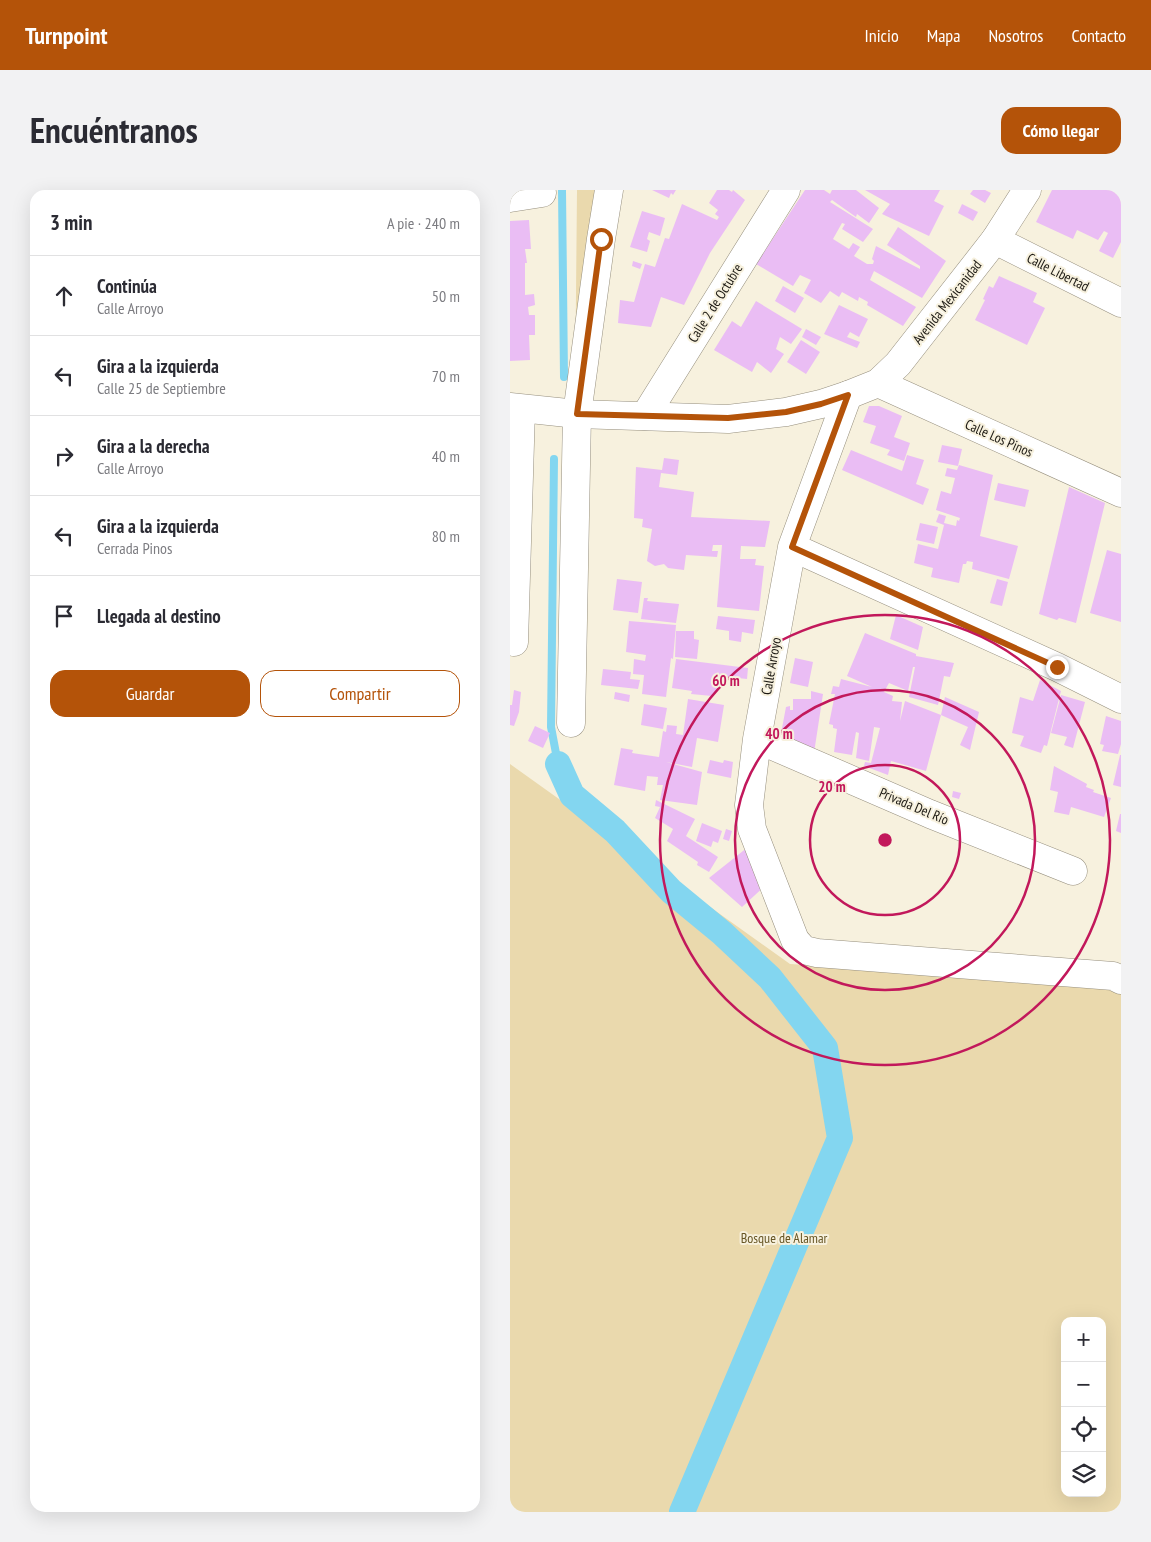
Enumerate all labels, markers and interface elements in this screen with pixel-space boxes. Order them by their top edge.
text: Turnpoint [25,20,107,51]
text: Inicio [865,24,899,47]
text: Mapa [927,24,960,47]
text: Nosotros [988,24,1043,47]
text: Contacto [1071,24,1126,47]
text: Encuéntranos [30,107,198,153]
button: Cómo llegar [1001,107,1121,154]
text: 3 min [50,209,92,236]
text: A pie · 240 m [387,213,460,233]
route start [590,228,613,251]
street label: Calle Libertad [1024,249,1092,295]
street label: Avenida Mexicanidad [909,256,985,348]
street label: Calle 2 de Octubre [684,260,746,346]
text: Continúa [97,274,157,298]
icon: ahead [50,282,78,310]
text: 50 m [432,286,460,306]
text: Calle Arroyo [97,298,164,318]
text: Gira a la izquierda [97,354,219,378]
icon: left [50,362,78,390]
text: 70 m [432,366,460,386]
text: Calle 25 de Septiembre [97,378,226,398]
street label: Calle Los Pinos [962,415,1036,461]
text: Gira a la derecha [97,434,210,458]
icon: right [50,442,78,470]
text: 40 m [432,446,460,466]
text: Calle Arroyo [97,458,164,478]
text: Gira a la izquierda [97,514,219,538]
icon: left [50,522,78,550]
text: 80 m [432,526,460,546]
text: Cerrada Pinos [97,538,172,558]
icon: arrive [50,602,78,630]
text: Llegada al destino [97,604,221,628]
street label: Calle Arroyo [757,636,785,696]
route end [1046,656,1069,679]
button: Guardar [50,670,250,717]
button: Compartir [260,670,460,717]
text: 60 m [712,671,740,690]
text: 40 m [765,724,793,743]
text: 20 m [818,777,846,796]
street label: Privada Del Río [877,783,951,829]
centre of rings [876,831,894,849]
park label: Bosque de Alamar [741,1229,828,1247]
map controls [1061,1317,1106,1497]
button: + [1061,1317,1106,1362]
button: − [1061,1362,1106,1407]
button: locate [1061,1407,1106,1452]
button: layers [1061,1452,1106,1497]

